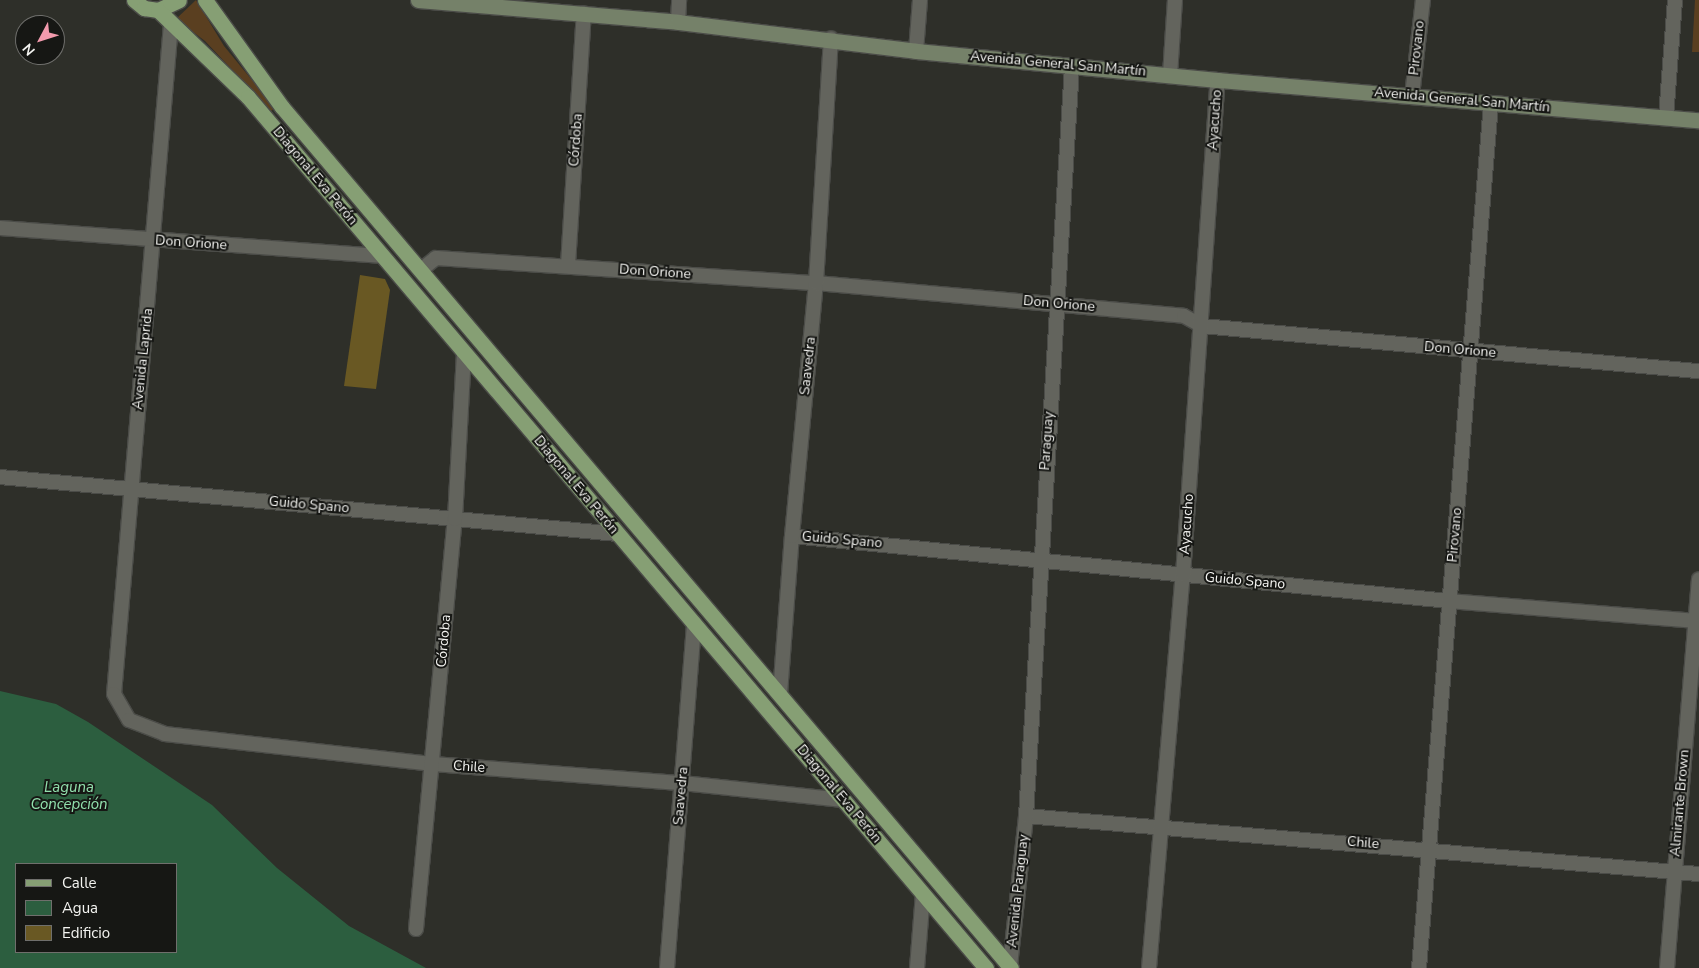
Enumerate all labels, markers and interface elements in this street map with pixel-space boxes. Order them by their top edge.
north arrow [15,15,65,65]
street label: Pirovano [1406,20,1428,76]
text: N [18,39,40,59]
street label: Avenida General San Martín [969,48,1147,80]
street label: Avenida General San Martín [1373,84,1551,116]
street label: Ayacucho [1204,89,1226,151]
street label: Córdoba [566,113,586,167]
street label: Diagonal Eva Perón [269,124,361,228]
street label: Don Orione [155,232,227,254]
street label: Don Orione [619,261,691,283]
street label: Don Orione [1022,292,1096,316]
street label: Avenida Laprida [129,308,157,410]
street label: Saavedra [797,336,819,396]
street label: Don Orione [1423,338,1497,362]
street label: Paraguay [1037,411,1057,471]
street label: Diagonal Eva Perón [530,433,622,537]
street label: Guido Spano [268,493,350,517]
street label: Ayacucho [1176,493,1198,555]
street label: Pirovano [1444,507,1466,563]
street label: Guido Spano [801,528,883,552]
street label: Guido Spano [1204,569,1286,593]
street label: Córdoba [433,614,455,668]
street label: Diagonal Eva Perón [793,742,885,846]
street label: Almirante Brown [1667,749,1693,857]
street label: Chile [452,757,486,777]
street label: Saavedra [670,766,692,826]
water label: Laguna Concepción [30,778,108,813]
street label: Chile [1346,833,1380,853]
street label: Avenida Paraguay [1004,834,1032,948]
legend [15,863,178,953]
text: Calle [62,873,97,893]
text: Agua [62,898,98,918]
text: Edificio [62,923,110,943]

